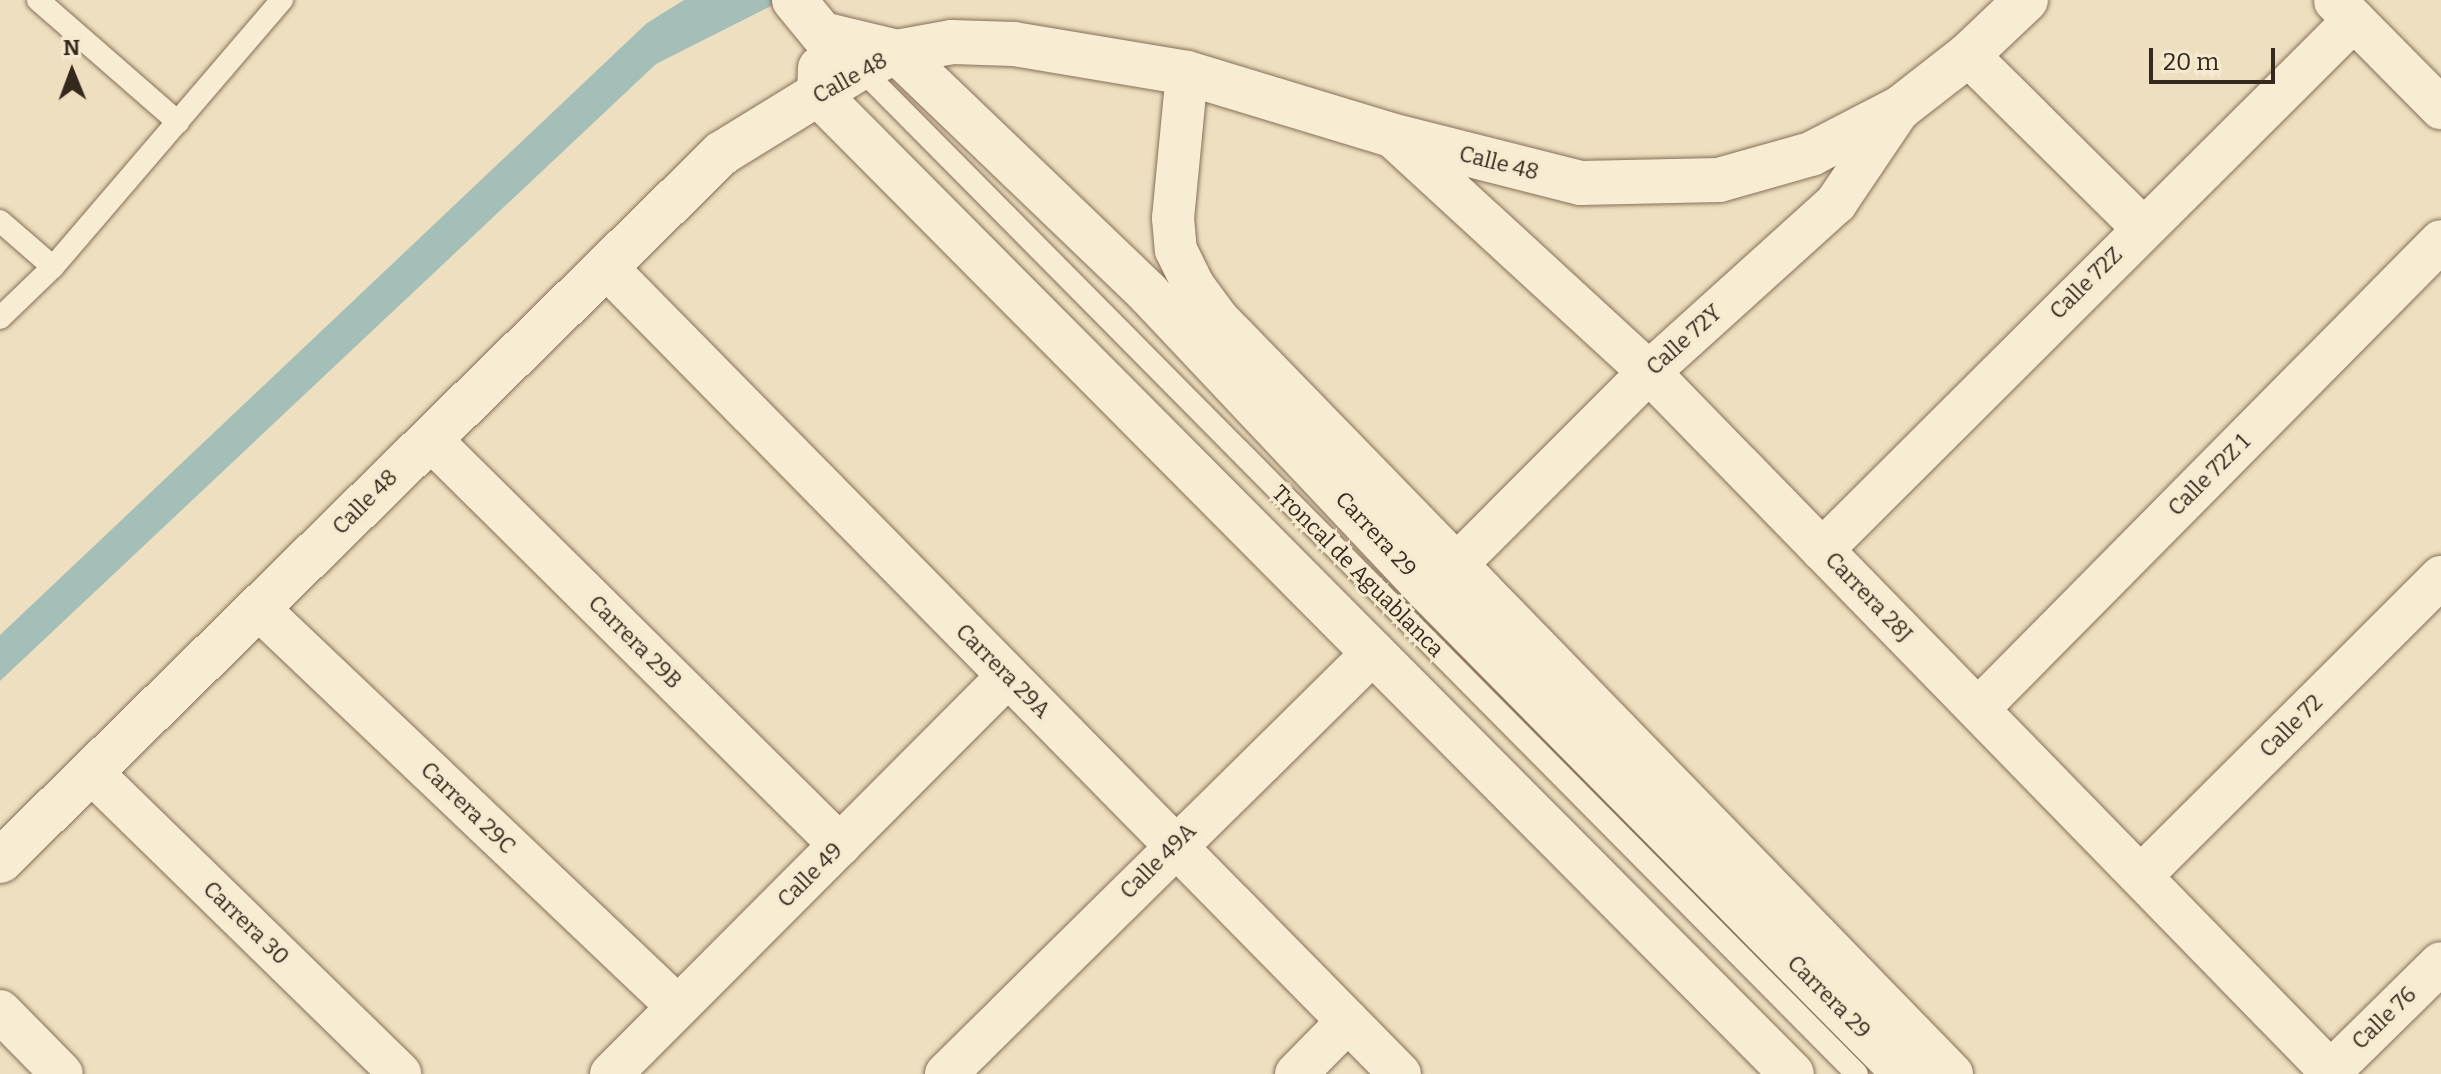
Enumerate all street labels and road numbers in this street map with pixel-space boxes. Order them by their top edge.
street label: Calle 48 [808,47,892,109]
street label: Calle 48 [1457,140,1541,186]
street label: Calle 72Z [2044,241,2128,325]
street label: Calle 72Y [1641,299,1727,381]
street label: Calle 72Z 1 [2163,429,2255,521]
street label: Calle 48 [327,464,403,540]
street label: Troncal de Aguablanca [1267,480,1449,662]
street label: Carrera 29 [1330,486,1422,582]
street label: Carrera 28J [1820,547,1918,647]
street label: Carrera 29B [583,590,687,694]
street label: Carrera 29A [950,618,1056,724]
street label: Calle 72 [2254,689,2328,763]
street label: Carrera 29C [415,756,521,860]
street label: Calle 49A [1115,818,1201,904]
street label: Calle 49 [772,837,848,913]
street label: Carrera 30 [198,876,294,970]
street label: Carrera 29 [1782,950,1876,1044]
street label: Calle 76 [2347,981,2421,1055]

